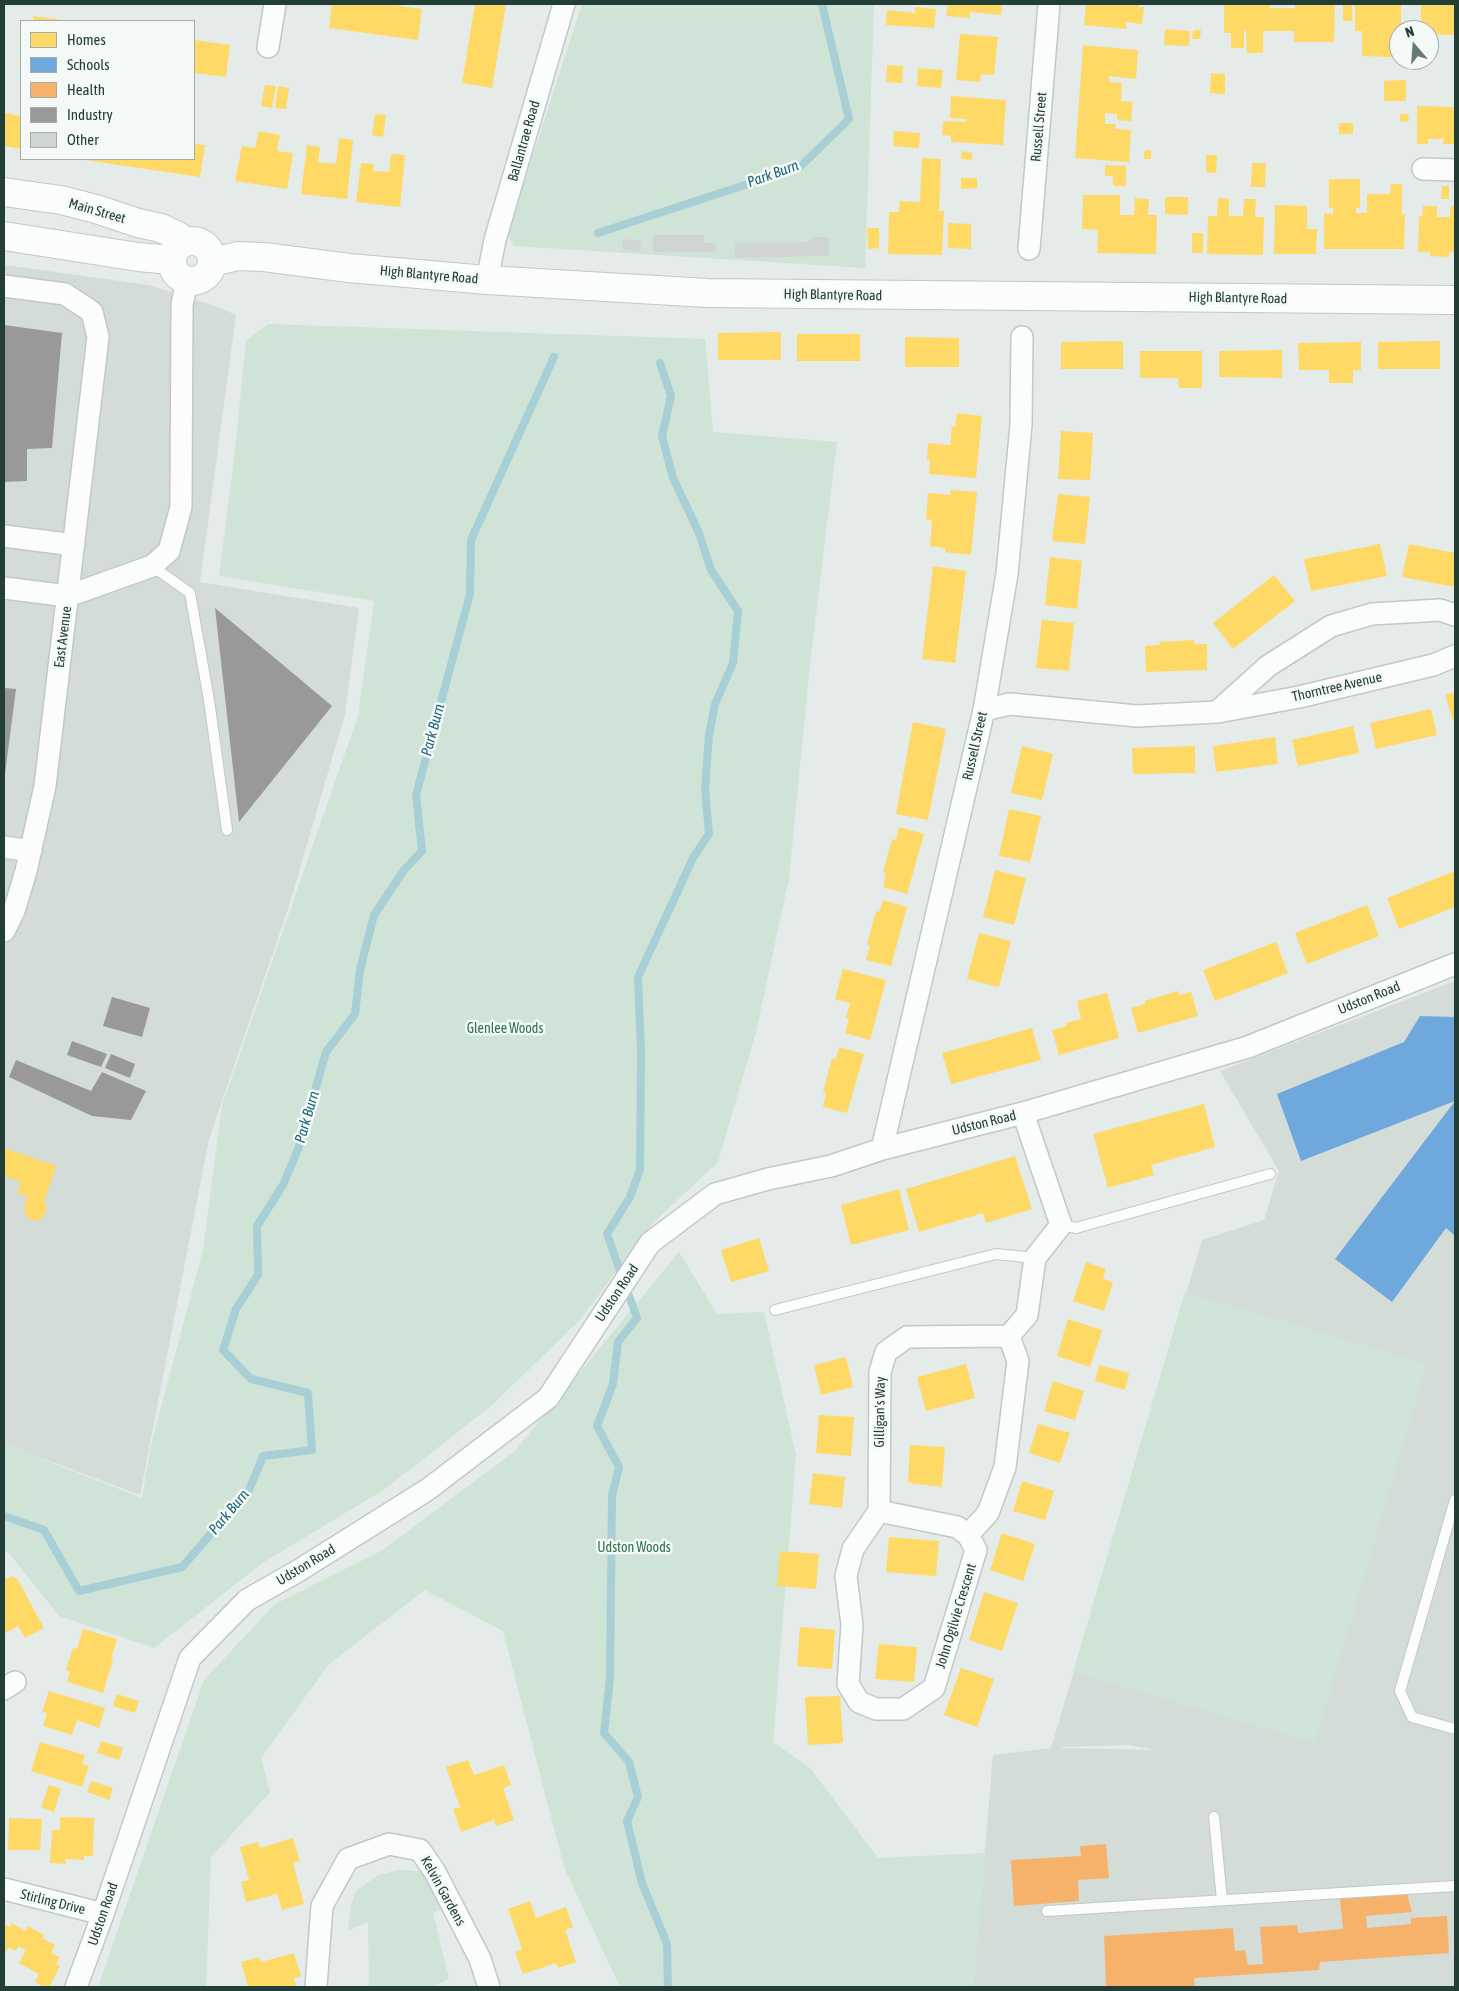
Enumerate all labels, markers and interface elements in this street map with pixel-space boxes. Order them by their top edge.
legend [20,20,195,160]
north arrow [1389,20,1439,70]
text: N [1403,23,1416,41]
text: Homes [67,31,106,48]
text: Schools [67,56,110,73]
text: Health [67,81,105,98]
street label: Russell Street [1028,91,1050,163]
street label: Ballantrae Road [504,99,544,183]
text: Industry [67,106,113,123]
text: Other [67,131,99,148]
water label: Park Burn [745,156,801,192]
street label: Main Street [67,195,127,227]
street label: High Blantyre Road [379,262,479,288]
street label: High Blantyre Road [784,286,882,304]
street label: High Blantyre Road [1189,289,1287,307]
street label: East Avenue [51,605,75,669]
street label: Thorntree Avenue [1290,669,1384,705]
water label: Park Burn [417,702,449,758]
street label: Russell Street [959,710,991,782]
street label: Udston Road [1335,978,1403,1018]
park label: Glenlee Woods [467,1021,543,1037]
water label: Park Burn [291,1089,323,1145]
street label: Udston Road [950,1107,1018,1139]
street label: Udston Road [592,1261,642,1325]
street label: Gilligan's Way [871,1376,889,1448]
water label: Park Burn [205,1486,253,1538]
park label: Udston Woods [597,1540,671,1556]
street label: Udston Road [273,1541,339,1589]
street label: John Ogilvie Crescent [932,1561,980,1671]
street label: Kelvin Gardens [417,1853,469,1929]
street label: Udston Road [84,1880,122,1948]
street label: Stirling Drive [19,1886,87,1918]

